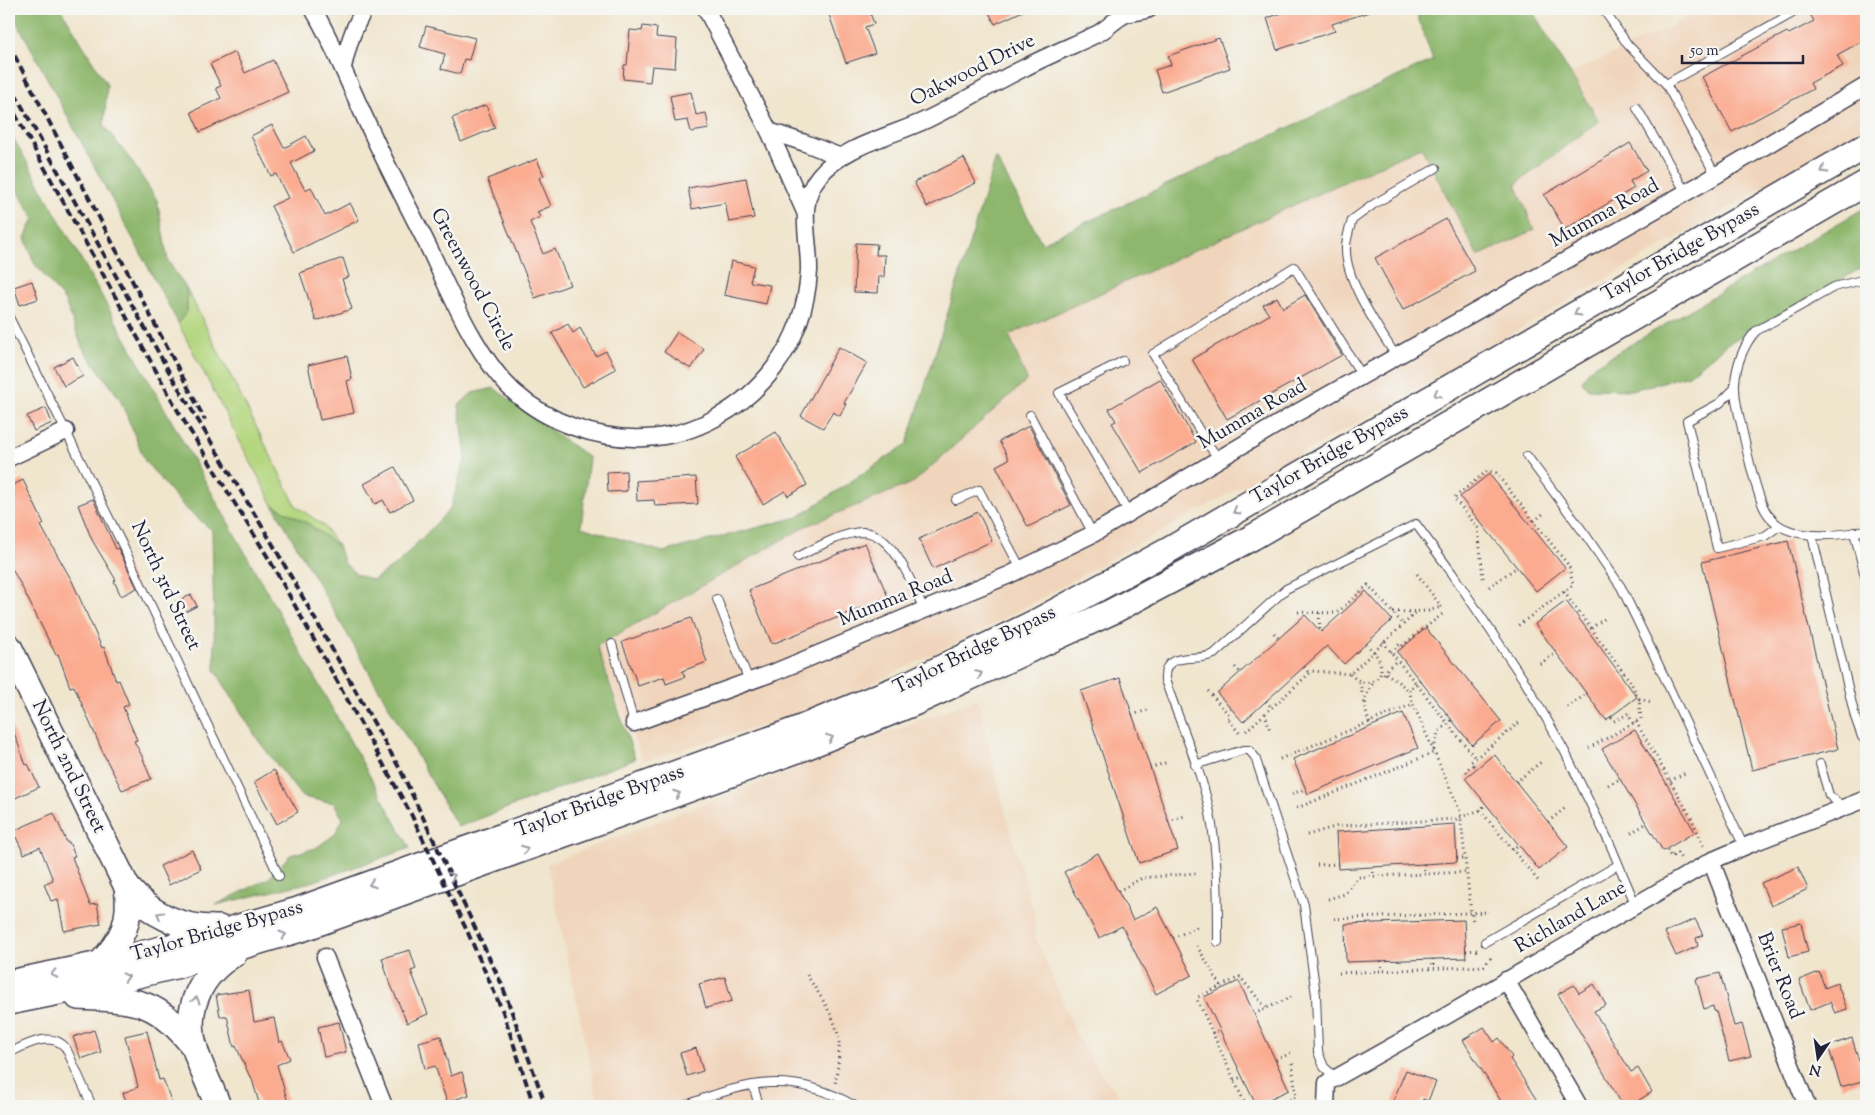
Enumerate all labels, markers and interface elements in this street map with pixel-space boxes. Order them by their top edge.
street label: Oakwood Drive [905,27,1041,115]
scale bar [1682,32,1804,64]
text: 50 m [1689,41,1719,62]
one-way arrow [1820,164,1829,174]
street label: Mumma Road [1545,172,1665,256]
street label: Taylor Bridge Bypass [1597,196,1765,310]
street label: Greenwood Circle [422,203,522,357]
one-way arrow [1574,306,1583,316]
street label: Mumma Road [1193,372,1313,458]
one-way arrow [1433,388,1442,398]
street label: Taylor Bridge Bypass [1246,399,1414,513]
one-way arrow [1232,505,1241,515]
street label: North 3rd Street [122,517,208,656]
street label: Mumma Road [834,563,958,635]
street label: Taylor Bridge Bypass [889,599,1061,703]
one-way arrow [974,670,983,680]
street label: North 2nd Street [23,695,113,839]
one-way arrow [825,734,834,744]
street label: Taylor Bridge Bypass [511,758,689,846]
one-way arrow [673,790,681,800]
one-way arrow [520,845,528,855]
one-way arrow [447,872,455,882]
street label: Richland Lane [1510,874,1632,962]
one-way arrow [369,878,377,888]
street label: Taylor Bridge Bypass [128,894,307,970]
one-way arrow [156,911,165,921]
street label: Brier Road [1748,928,1810,1024]
one-way arrow [278,930,286,940]
one-way arrow [50,968,59,978]
one-way arrow [121,972,130,983]
one-way arrow [190,995,201,1004]
north arrow [1792,1032,1842,1082]
text: N [1808,1058,1823,1080]

